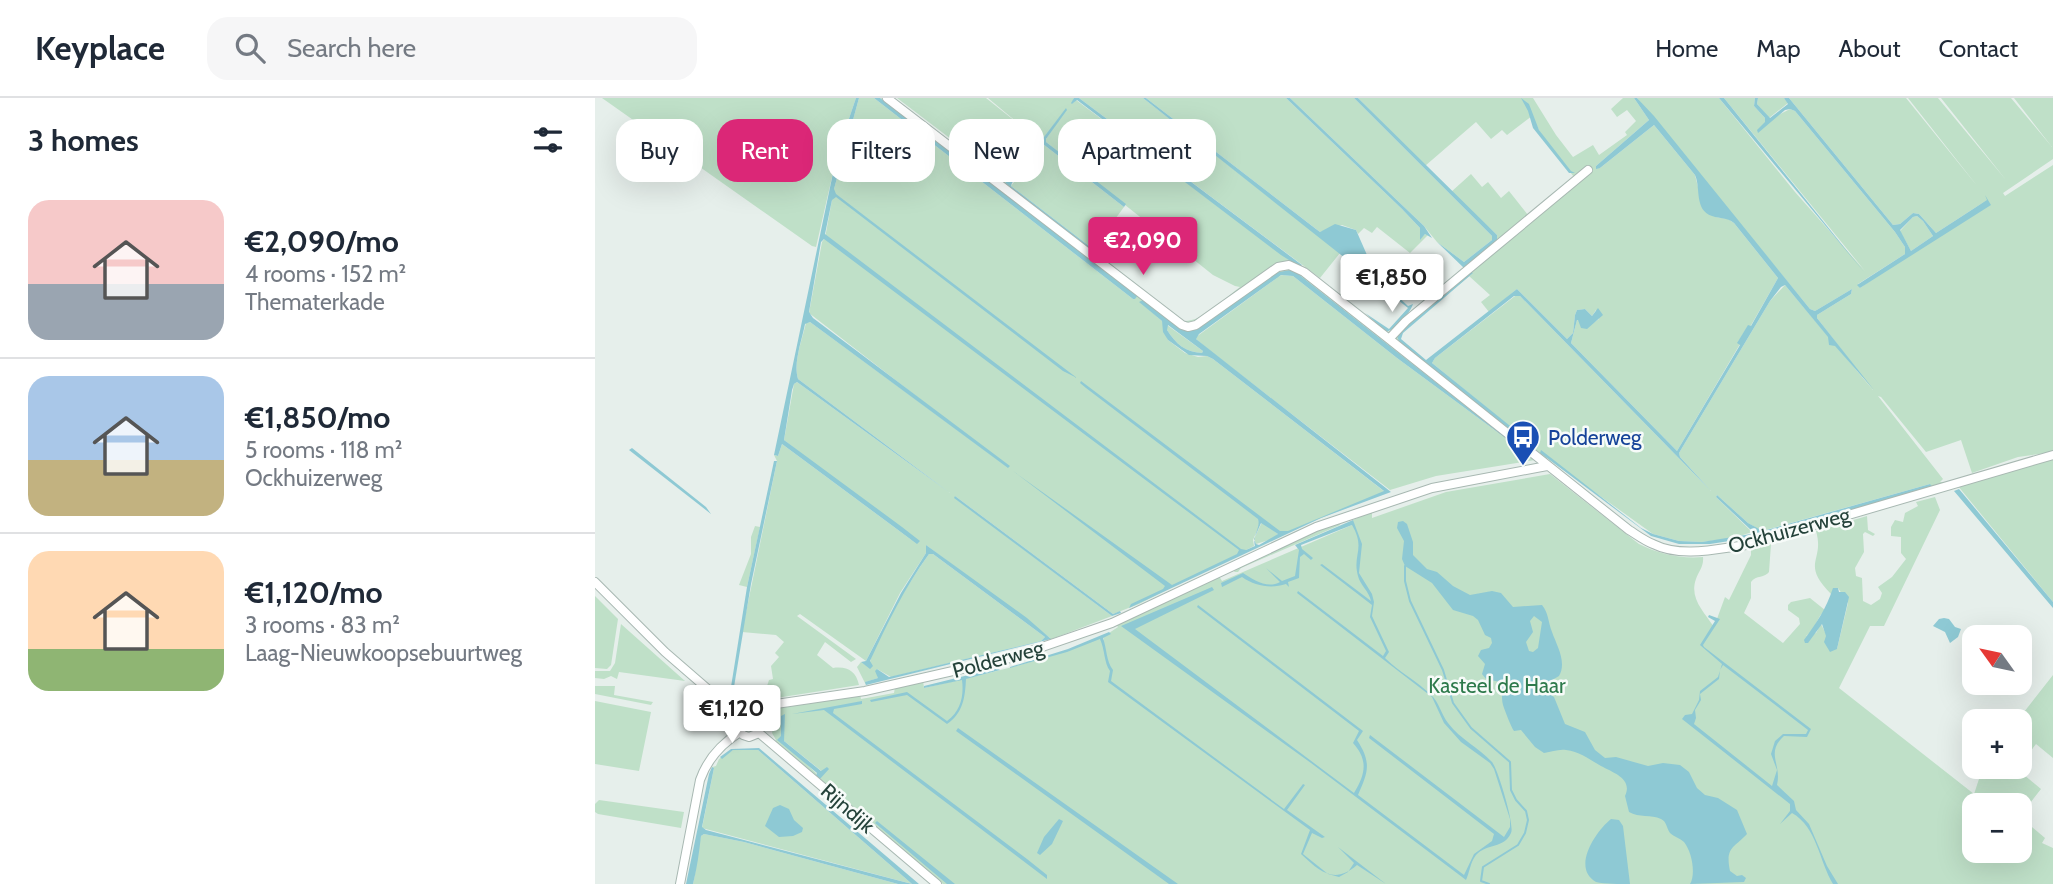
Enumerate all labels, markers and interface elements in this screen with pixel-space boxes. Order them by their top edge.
search box [207,17,697,80]
text: Keyplace [35,28,165,68]
icon: search [231,29,269,67]
text: Search here [287,32,416,64]
text: Home [1655,34,1718,63]
text: Map [1756,34,1801,63]
text: About [1839,34,1901,63]
text: Contact [1939,34,2018,63]
chip: Buy [616,119,703,182]
chip: Rent [717,119,813,182]
chip: Filters [827,119,935,182]
chip: New [949,119,1044,182]
chip: Apartment [1058,119,1216,182]
icon: filters [529,121,567,159]
text: 3 homes [28,122,139,159]
pin: €2,090 [1086,218,1200,277]
text: €2,090/mo [245,223,399,260]
text: €2,090 [1104,226,1182,254]
icon: home [84,228,168,312]
pin: €1,850 [1335,254,1449,314]
text: 4 rooms · 152 m² [245,260,406,288]
text: €1,850 [1356,263,1428,291]
text: Thematerkade [245,288,385,316]
text: €1,850/mo [245,399,390,436]
icon: home [84,404,168,488]
bus stop icon: Polderweg [1504,418,1542,467]
place label: Polderweg [1548,425,1642,450]
text: 5 rooms · 118 m² [245,436,402,464]
text: Ockhuizerweg [245,464,382,492]
street label: Ockhuizerweg [1725,502,1853,558]
text: €1,120/mo [245,574,383,611]
icon: home [84,579,168,663]
text: 3 rooms · 83 m² [245,611,400,639]
north arrow [1962,625,2032,695]
map controls [1962,625,2032,863]
street label: Polderweg [950,635,1047,683]
text: Laag-Nieuwkoopsebuurtweg [245,639,522,667]
park label: Kasteel de Haar [1428,673,1566,698]
pin: €1,120 [675,686,789,745]
text: €1,120 [699,694,765,722]
button: + [1962,709,2032,779]
street label: Rijndijk [815,778,880,839]
button: − [1962,793,2032,863]

